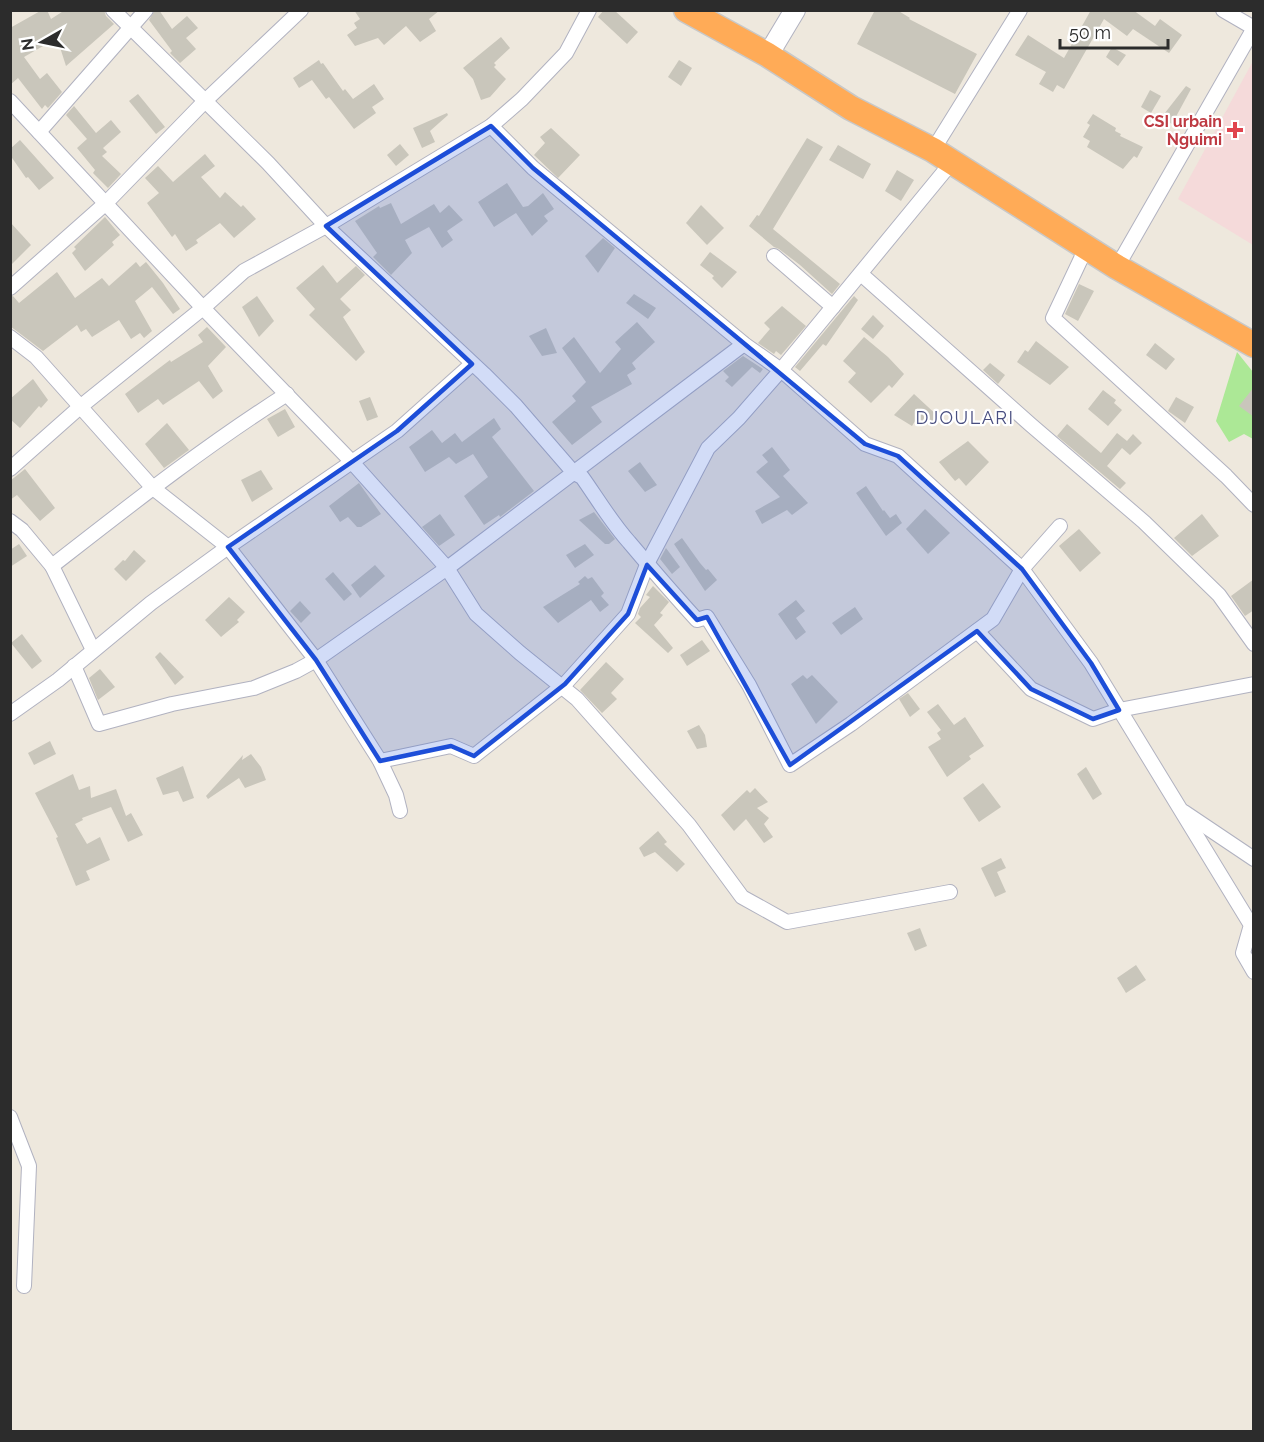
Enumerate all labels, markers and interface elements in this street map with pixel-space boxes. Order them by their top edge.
north arrow [12,12,72,72]
scale bar [1060,12,1168,50]
text: 50 m [1069,22,1111,43]
text: N [17,37,38,52]
place label: CSI urbain Nguimi [1144,112,1222,149]
marker: CSI urbain Nguimi [1226,121,1244,139]
district label: DJOULARI [915,407,1015,428]

